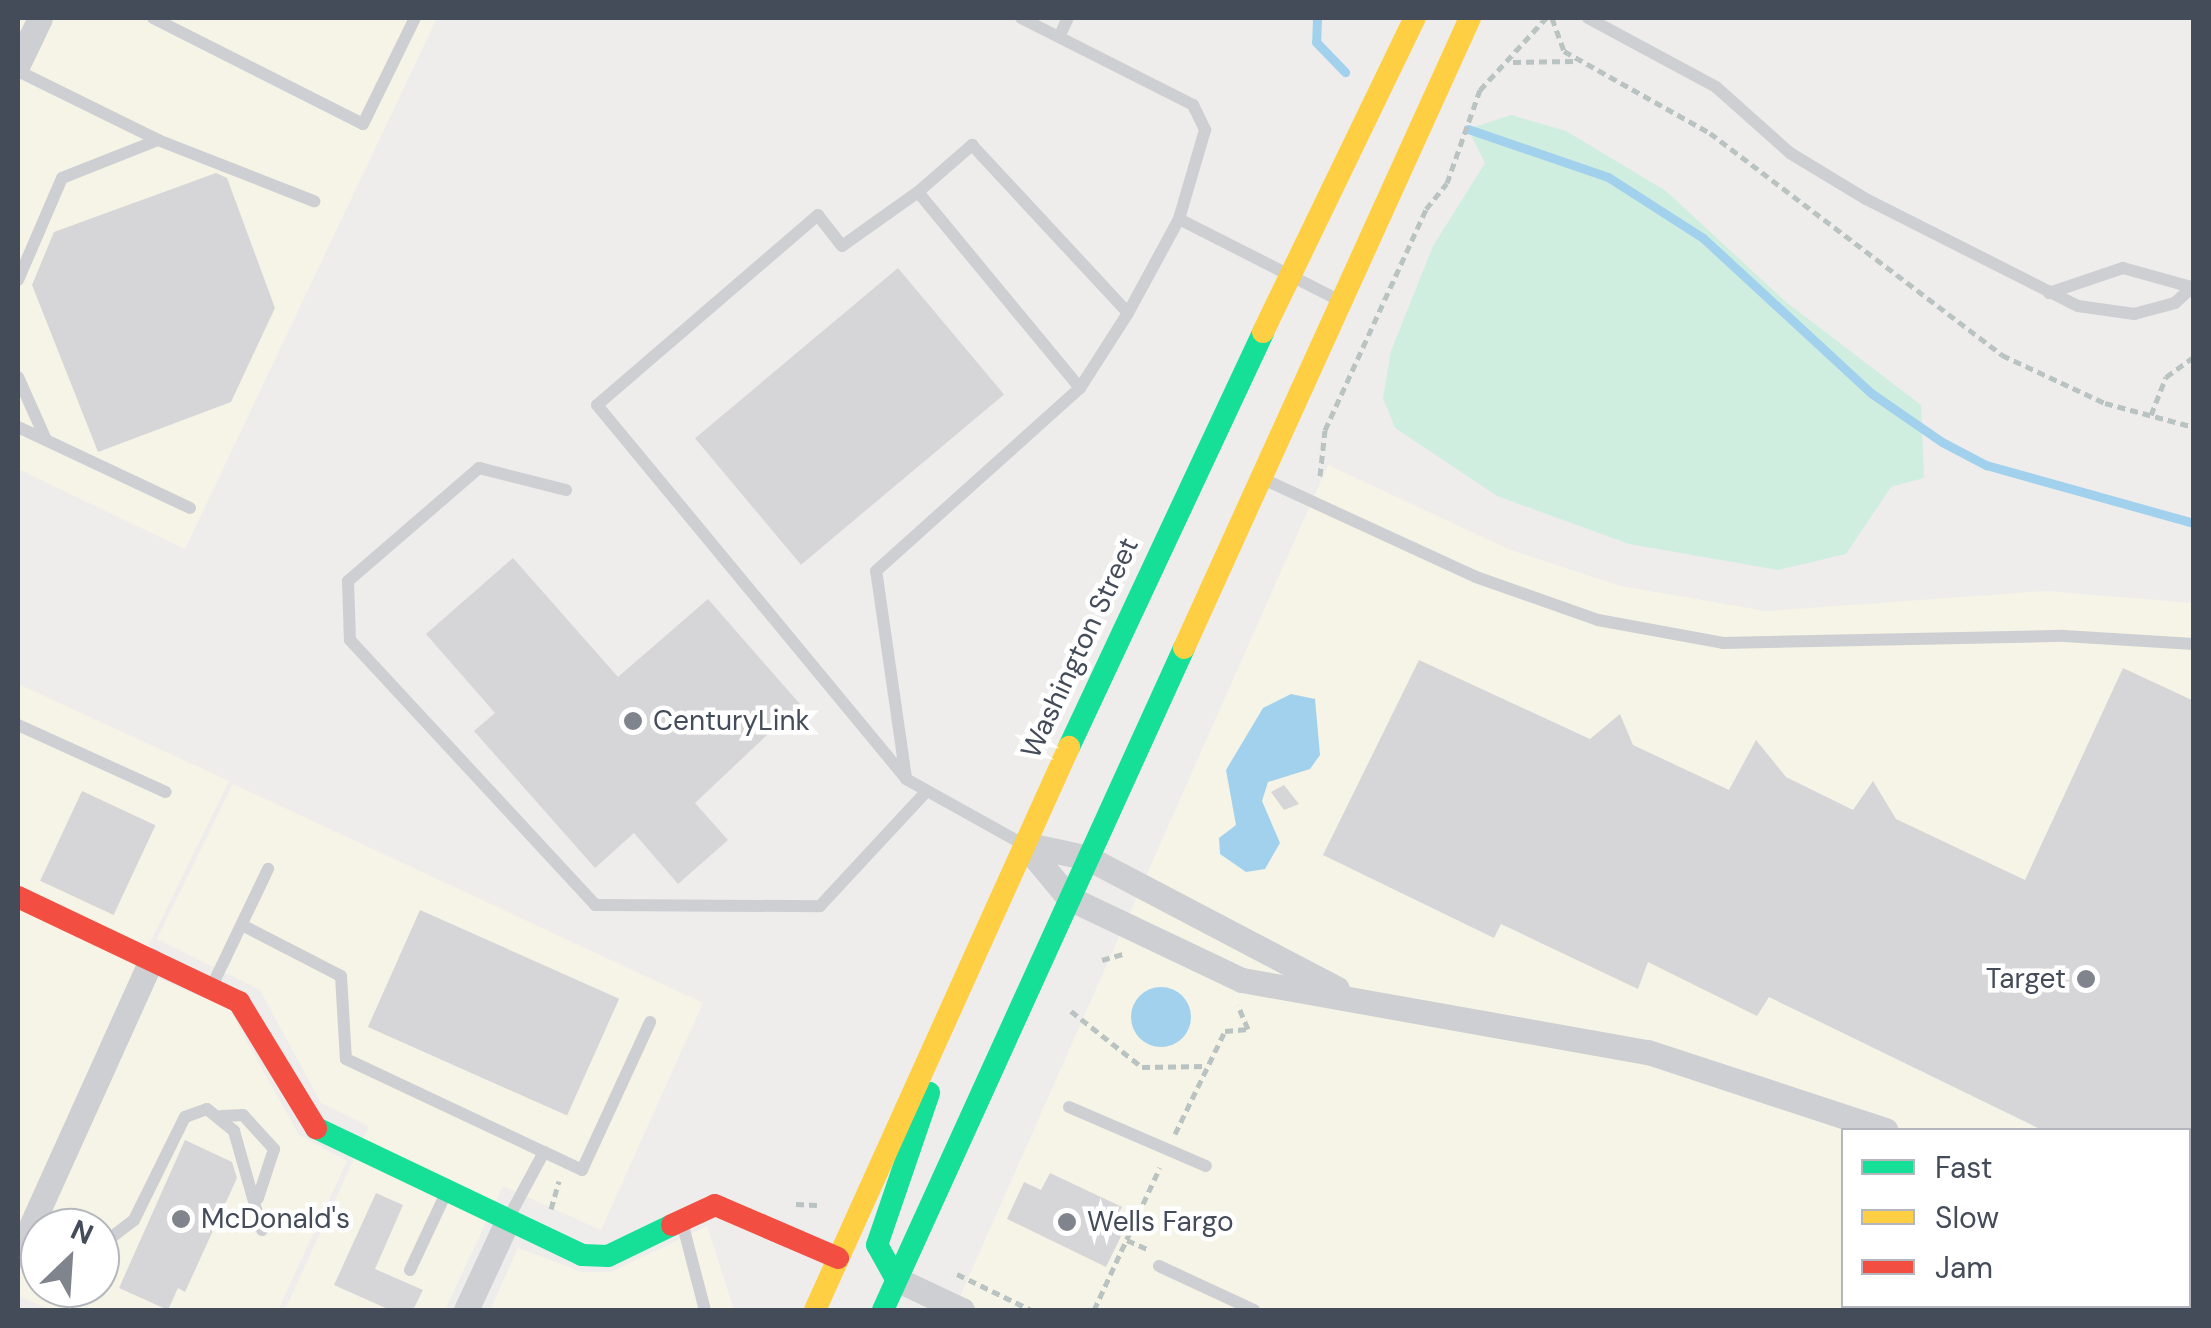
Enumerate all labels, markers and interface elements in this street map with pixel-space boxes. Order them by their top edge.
street label: Washington Street [1014,532,1146,764]
place label: CenturyLink [653,704,810,738]
marker: CenturyLink [622,710,644,732]
place label: Target [1986,962,2066,996]
marker: Target [2075,968,2097,990]
legend [1841,1128,2191,1308]
text: Fast [1935,1148,1993,1187]
text: Slow [1935,1198,1999,1237]
place label: McDonald's [201,1202,350,1236]
place label: Wells Fargo [1087,1205,1234,1239]
north arrow [20,1208,120,1308]
marker: McDonald's [170,1208,192,1230]
text: N [65,1211,99,1253]
marker: Wells Fargo [1056,1211,1078,1233]
text: Jam [1935,1248,1993,1287]

